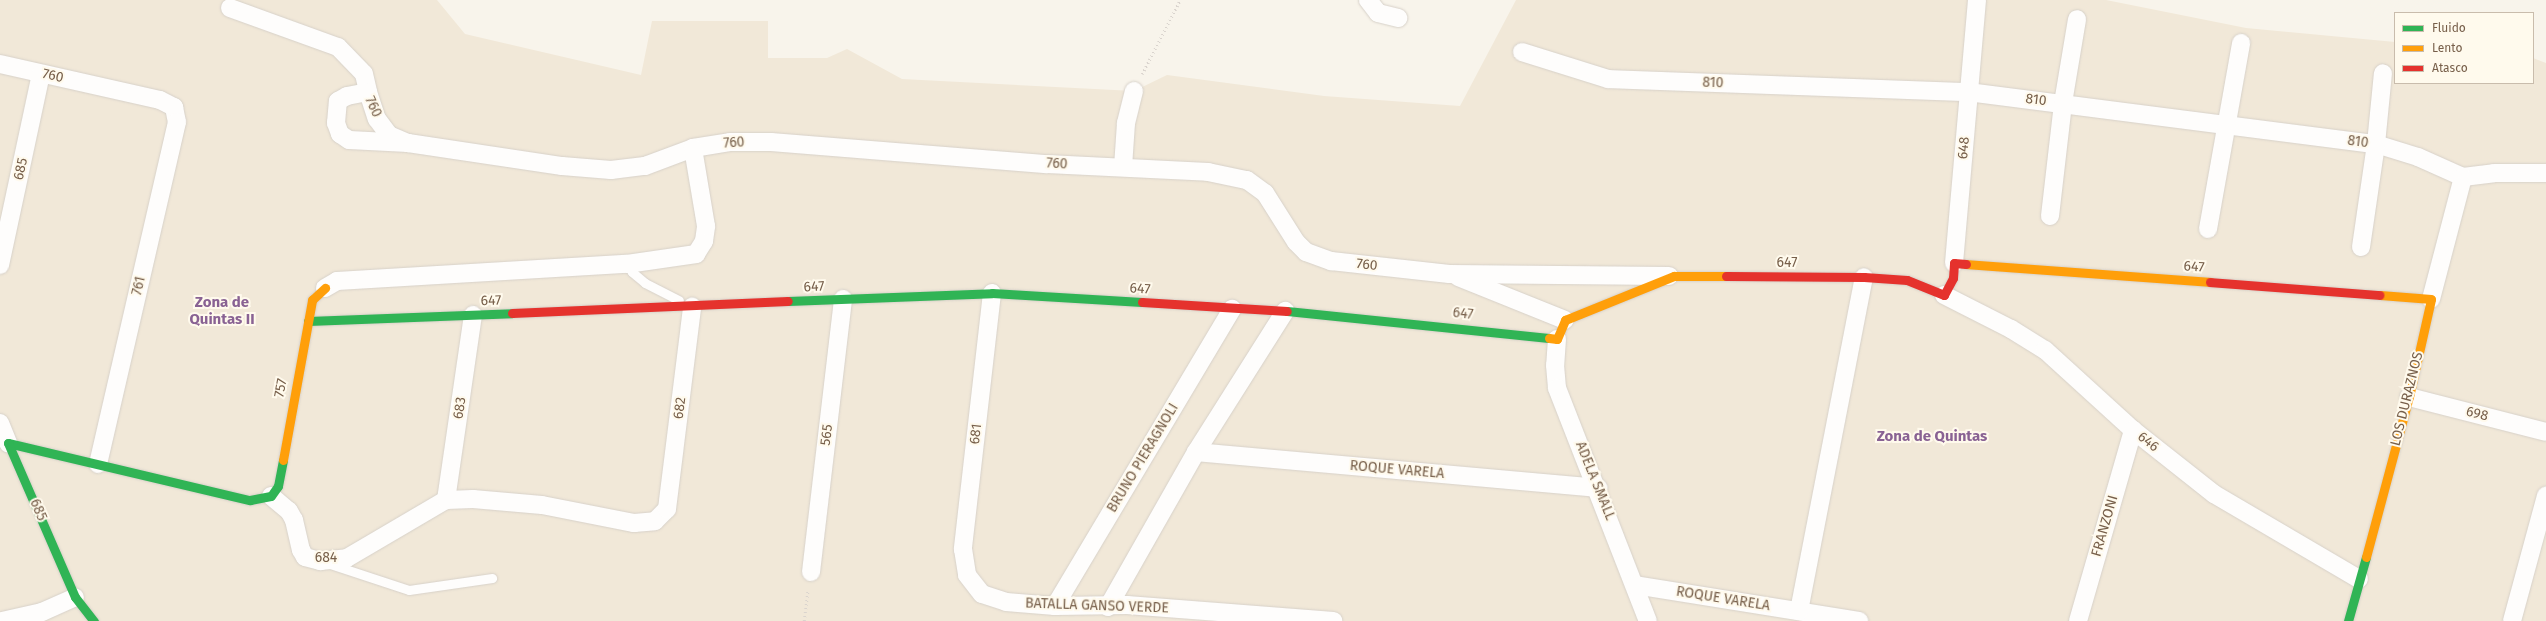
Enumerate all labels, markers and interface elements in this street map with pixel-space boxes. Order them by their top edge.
legend [2394,12,2534,84]
text: Fluido [2432,21,2466,35]
text: Lento [2432,41,2462,55]
text: Atasco [2432,61,2468,75]
street label: 760 [41,65,65,87]
street label: 810 [1702,74,1724,92]
street label: 810 [2024,90,2048,110]
street label: 760 [361,94,385,120]
street label: 810 [2346,132,2370,152]
street label: 760 [723,134,745,152]
street label: 648 [1955,136,1973,160]
street label: 760 [1046,155,1068,173]
street label: 685 [10,156,32,182]
street label: 647 [1777,255,1797,271]
street label: 760 [1356,256,1378,274]
street label: 647 [2183,258,2205,276]
street label: 761 [129,275,149,297]
street label: 647 [803,278,825,296]
street label: 647 [1129,280,1151,298]
street label: 647 [480,292,502,310]
district label: Zona de Quintas II [189,293,255,328]
street label: 647 [1452,305,1474,323]
street label: LOS DURAZNOS [2387,350,2427,448]
street label: 757 [271,377,291,399]
street label: 683 [450,396,470,420]
street label: 682 [670,396,690,420]
street label: BRUNO PIERAGNOLI [1104,400,1182,516]
street label: 698 [2464,403,2490,425]
street label: 565 [817,423,837,447]
street label: 681 [966,423,986,445]
district label: Zona de Quintas [1877,428,1987,446]
street label: 646 [2134,428,2162,456]
street label: ADELA SMALL [1572,439,1618,523]
street label: ROQUE VARELA [1349,458,1445,482]
street label: FRANZONI [2088,493,2122,559]
street label: 685 [26,497,50,523]
street label: 684 [315,550,337,566]
street label: ROQUE VARELA [1675,583,1771,615]
street label: BATALLA GANSO VERDE [1025,595,1169,617]

